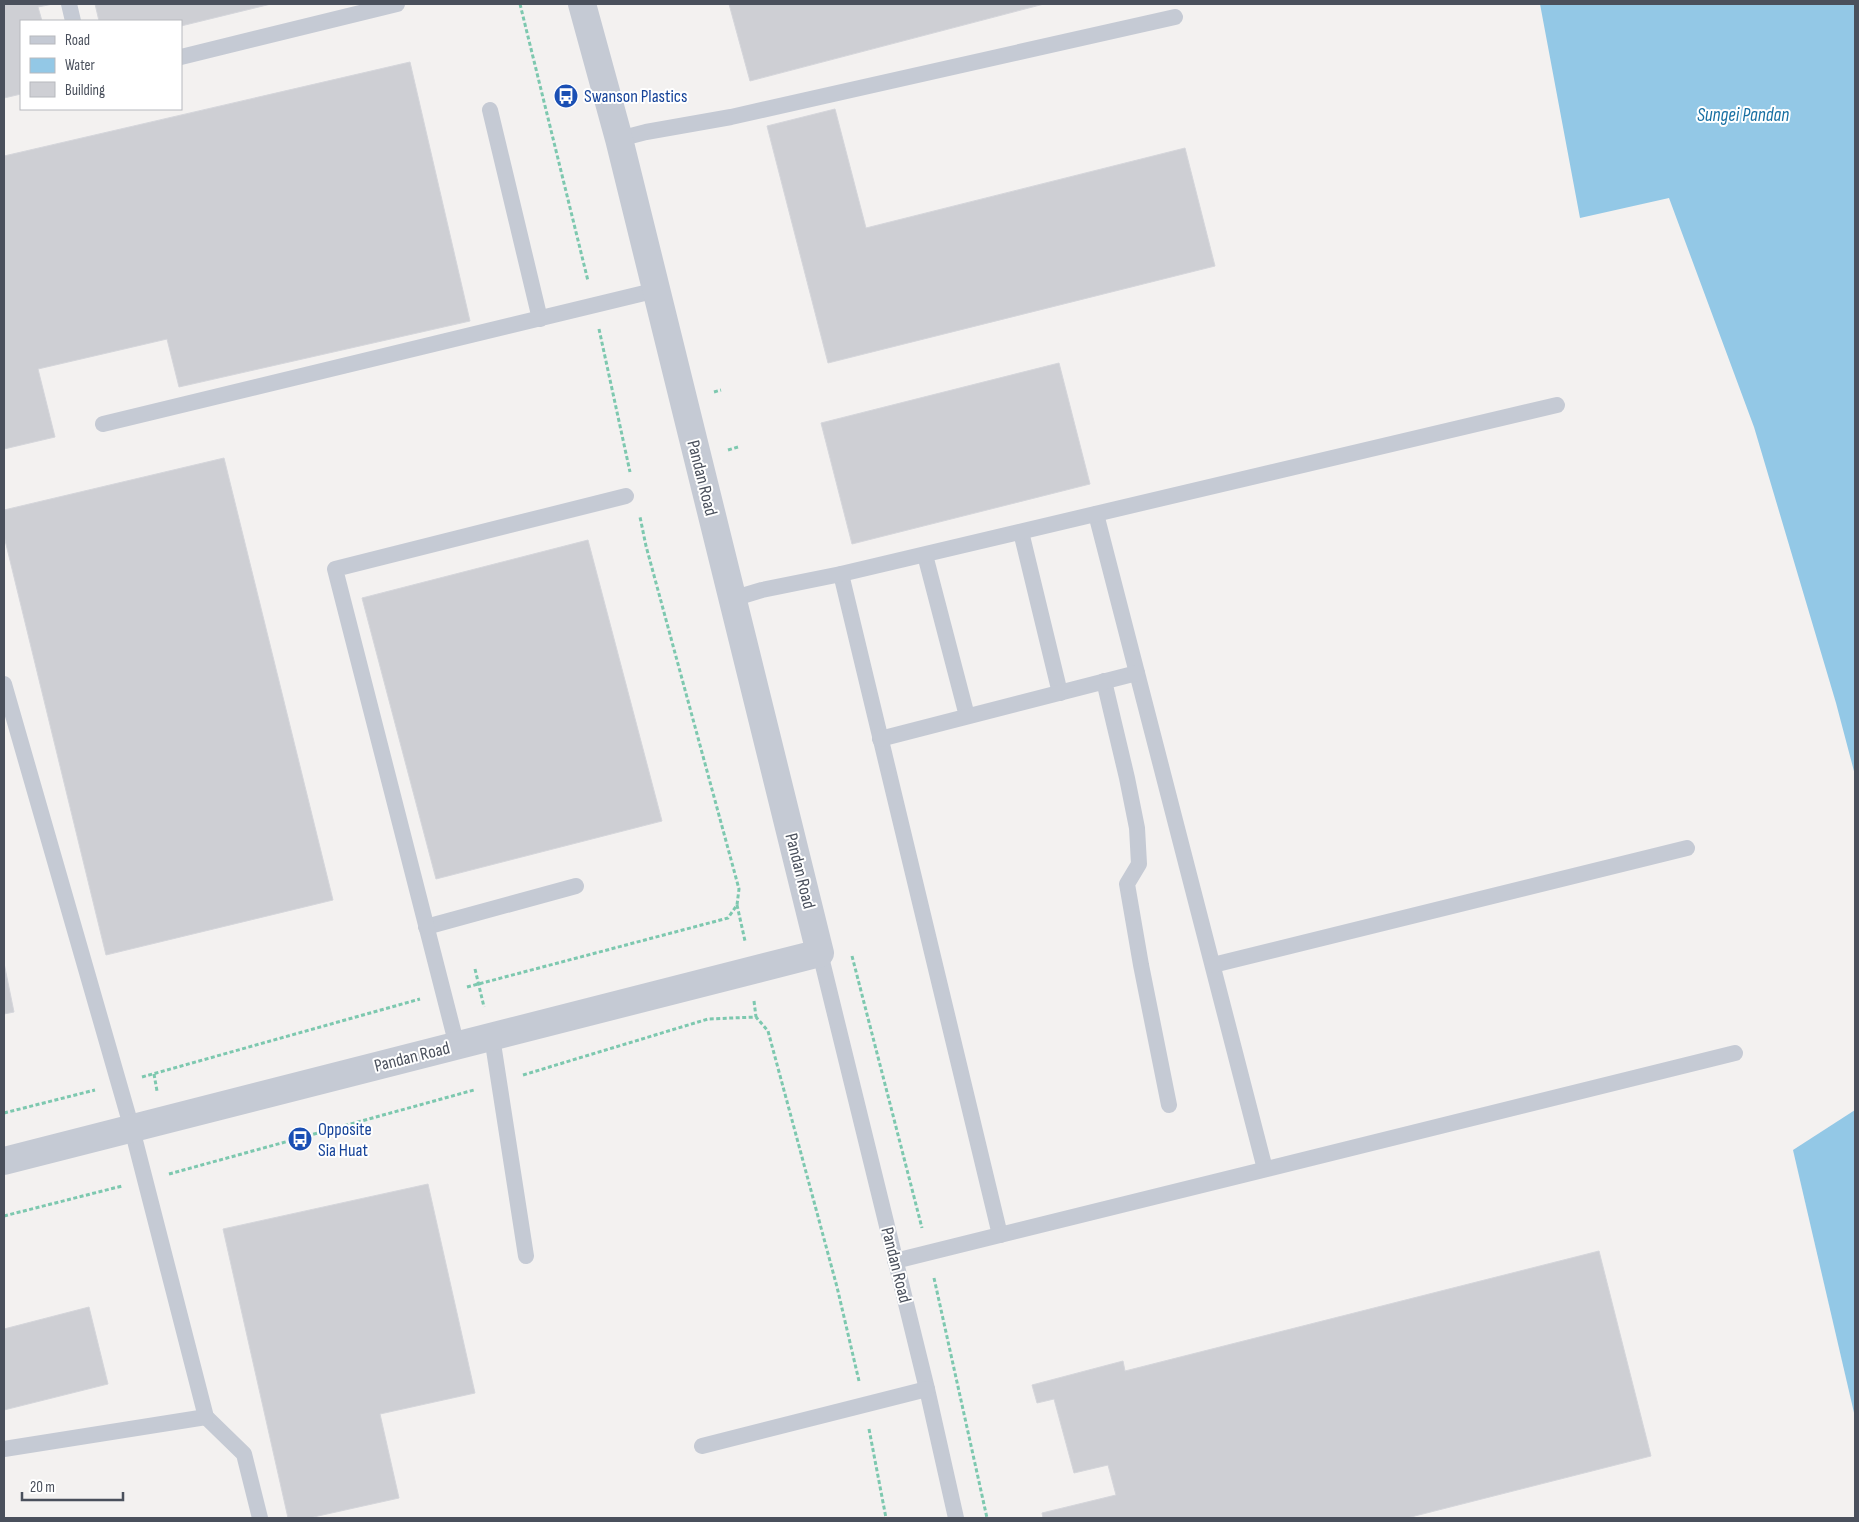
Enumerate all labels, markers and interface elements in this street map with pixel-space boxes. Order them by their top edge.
legend [20,20,182,110]
text: Road [65,31,90,50]
text: Water [65,56,96,75]
text: Building [65,81,105,100]
bus stop icon: Swanson Plastics [553,83,579,109]
place label: Swanson Plastics [584,86,688,107]
water label: Sungei Pandan [1697,104,1789,127]
street label: Pandan Road [682,438,722,518]
street label: Pandan Road [780,831,820,911]
street label: Pandan Road [372,1037,452,1077]
place label: Opposite Sia Huat [318,1119,372,1161]
bus stop icon: Opposite Sia Huat [287,1126,313,1152]
street label: Pandan Road [876,1225,916,1305]
scale bar [22,1470,124,1502]
text: 20 m [30,1478,55,1497]

